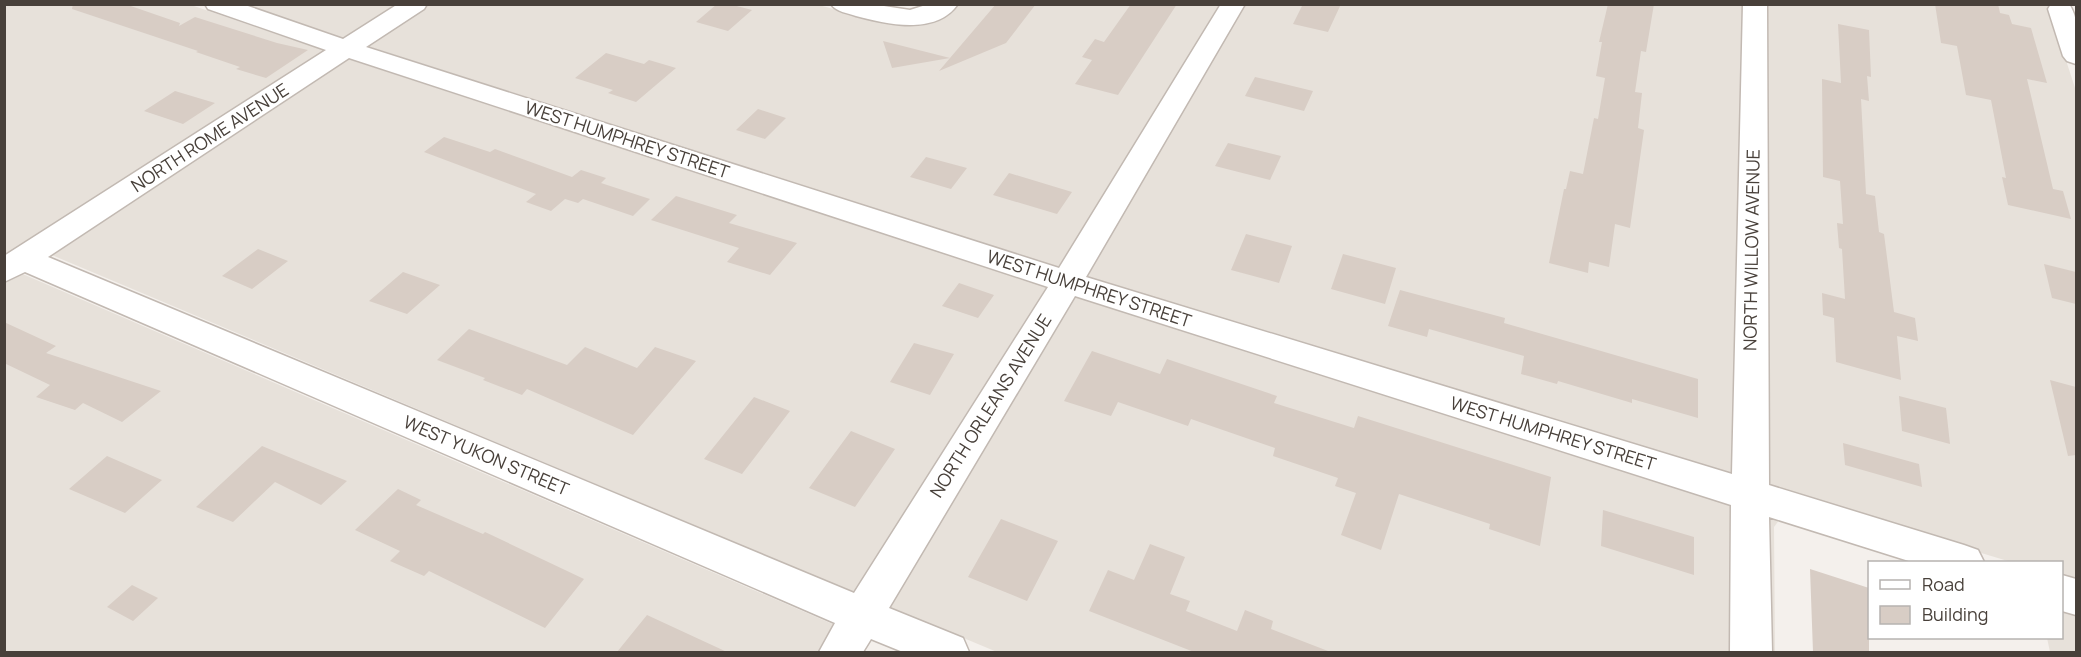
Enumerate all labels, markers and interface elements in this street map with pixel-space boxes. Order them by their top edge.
street label: NORTH ROME AVENUE [126,77,293,197]
street label: WEST HUMPHREY STREET [522,95,733,184]
street label: NORTH WILLOW AVENUE [1737,149,1765,351]
street label: WEST HUMPHREY STREET [984,244,1195,333]
street label: NORTH ORLEANS AVENUE [924,309,1057,502]
street label: WEST HUMPHREY STREET [1448,390,1659,476]
street label: WEST YUKON STREET [400,409,573,501]
legend [1868,561,2063,639]
text: Road [1922,572,1965,596]
text: Building [1922,602,1988,626]

